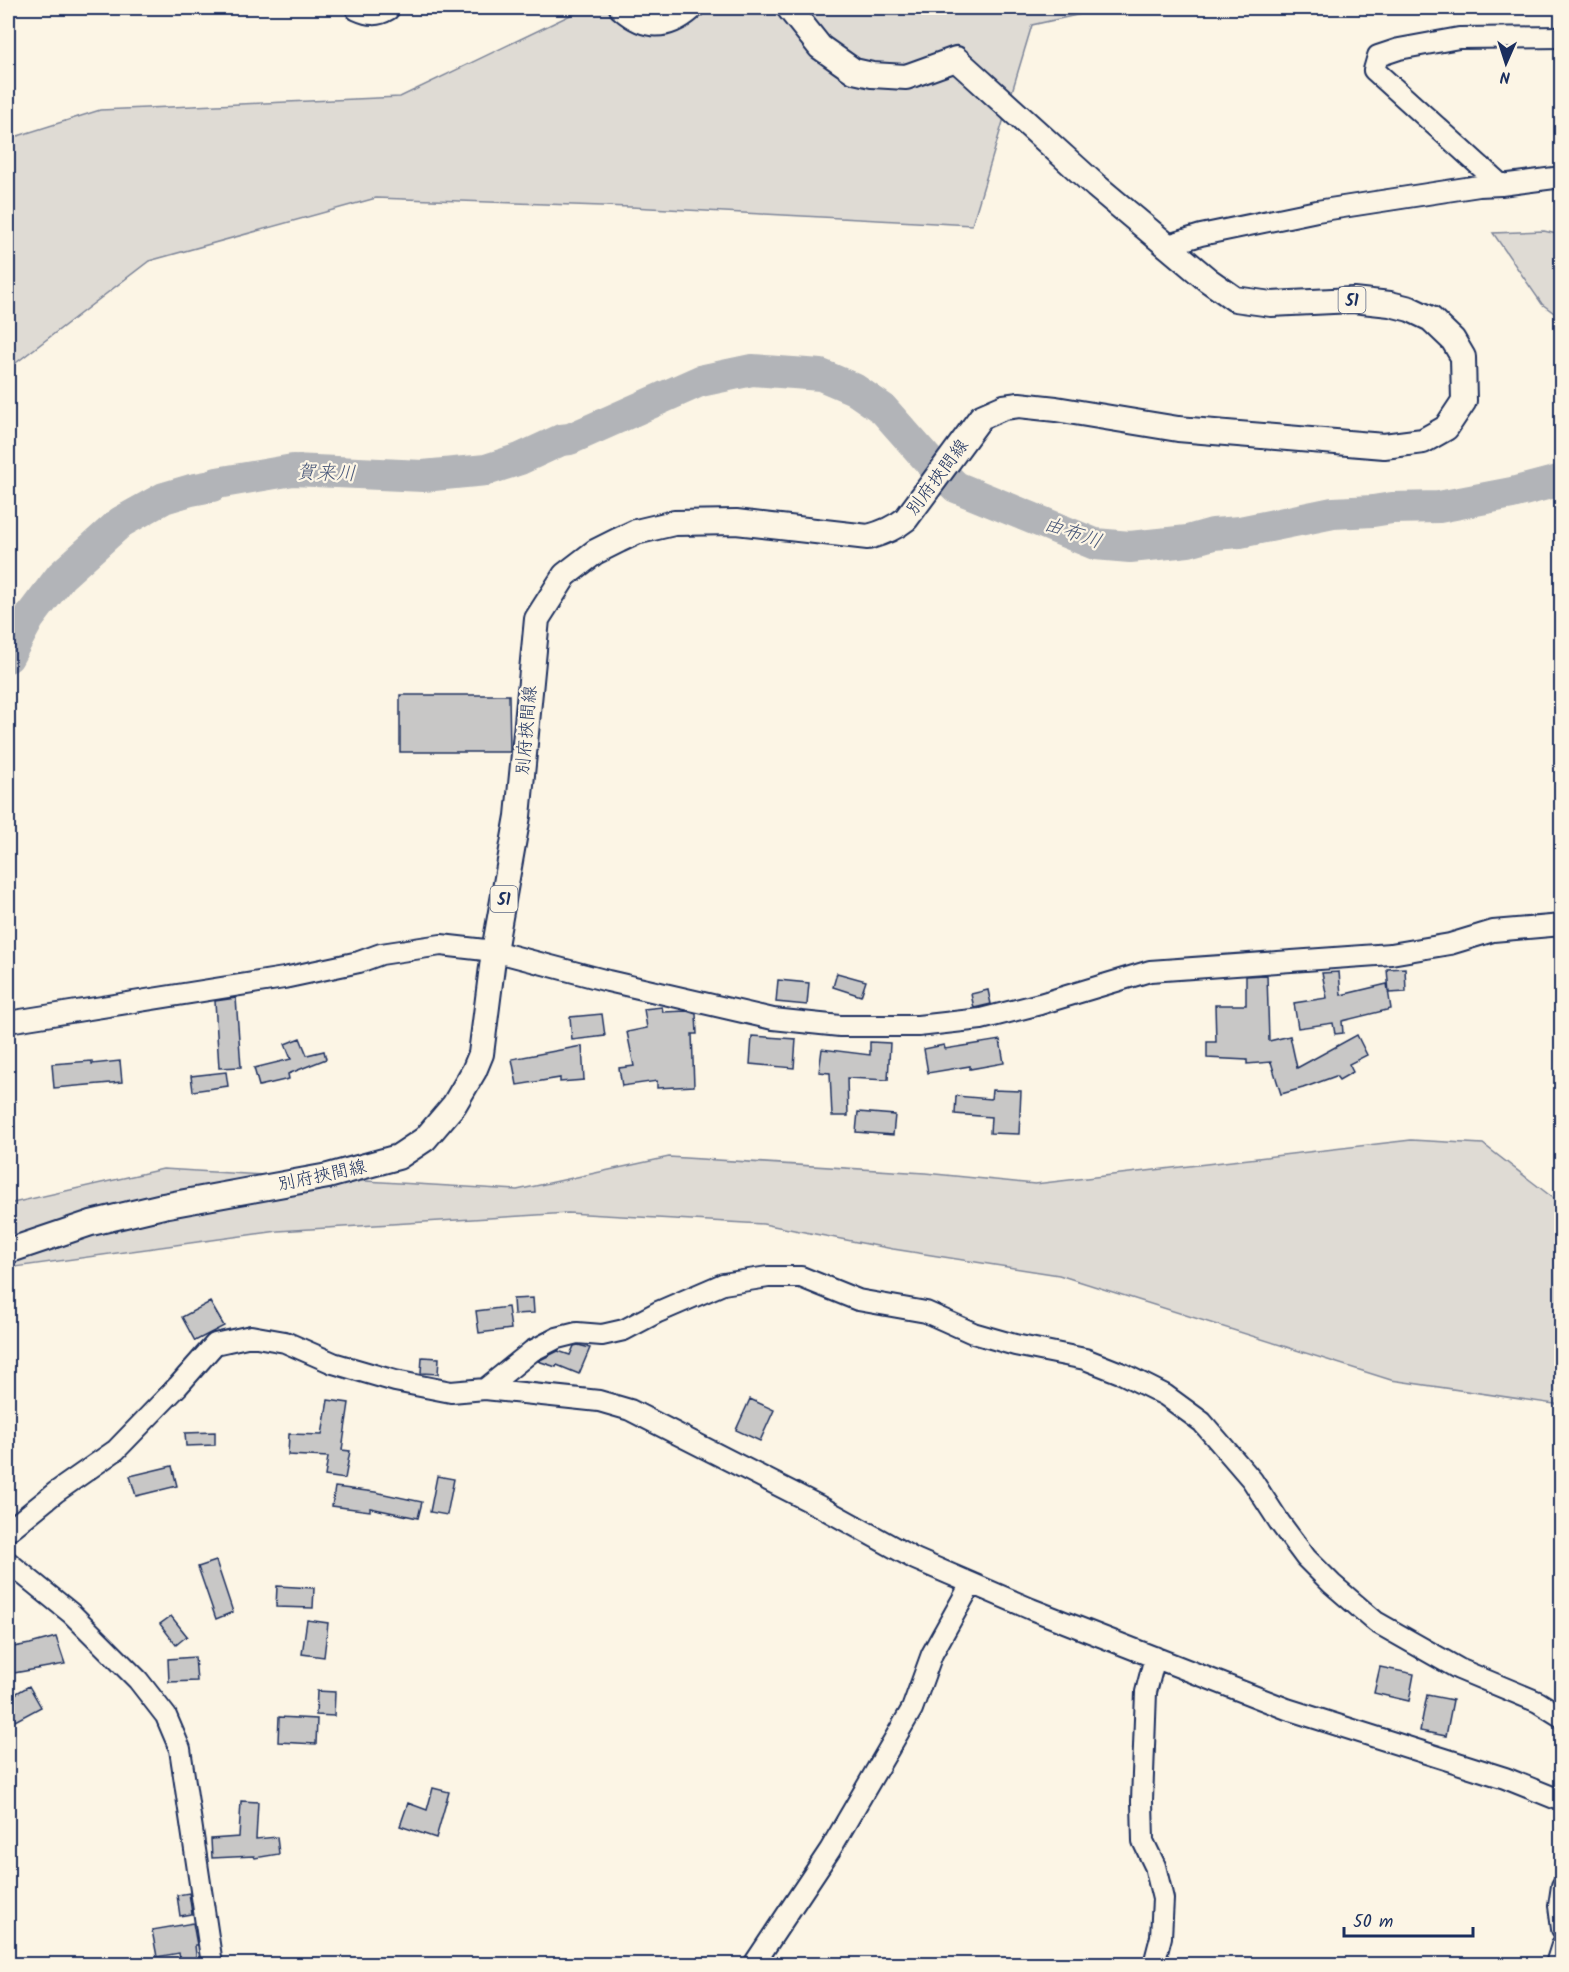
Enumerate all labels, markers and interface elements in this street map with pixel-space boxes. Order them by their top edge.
north arrow [1476,33,1536,93]
text: N [1500,64,1511,89]
road number: 51 [1338,287,1366,313]
street label: 別府挾間線 [900,433,977,523]
water label: 賀来川 [295,457,356,491]
water label: 由布川 [1039,509,1106,559]
street label: 別府挾間線 [509,684,546,776]
road number: 51 [490,886,518,912]
street label: 別府挾間線 [275,1153,369,1200]
scale bar [1344,1900,1473,1938]
text: 50 m [1353,1908,1393,1937]

